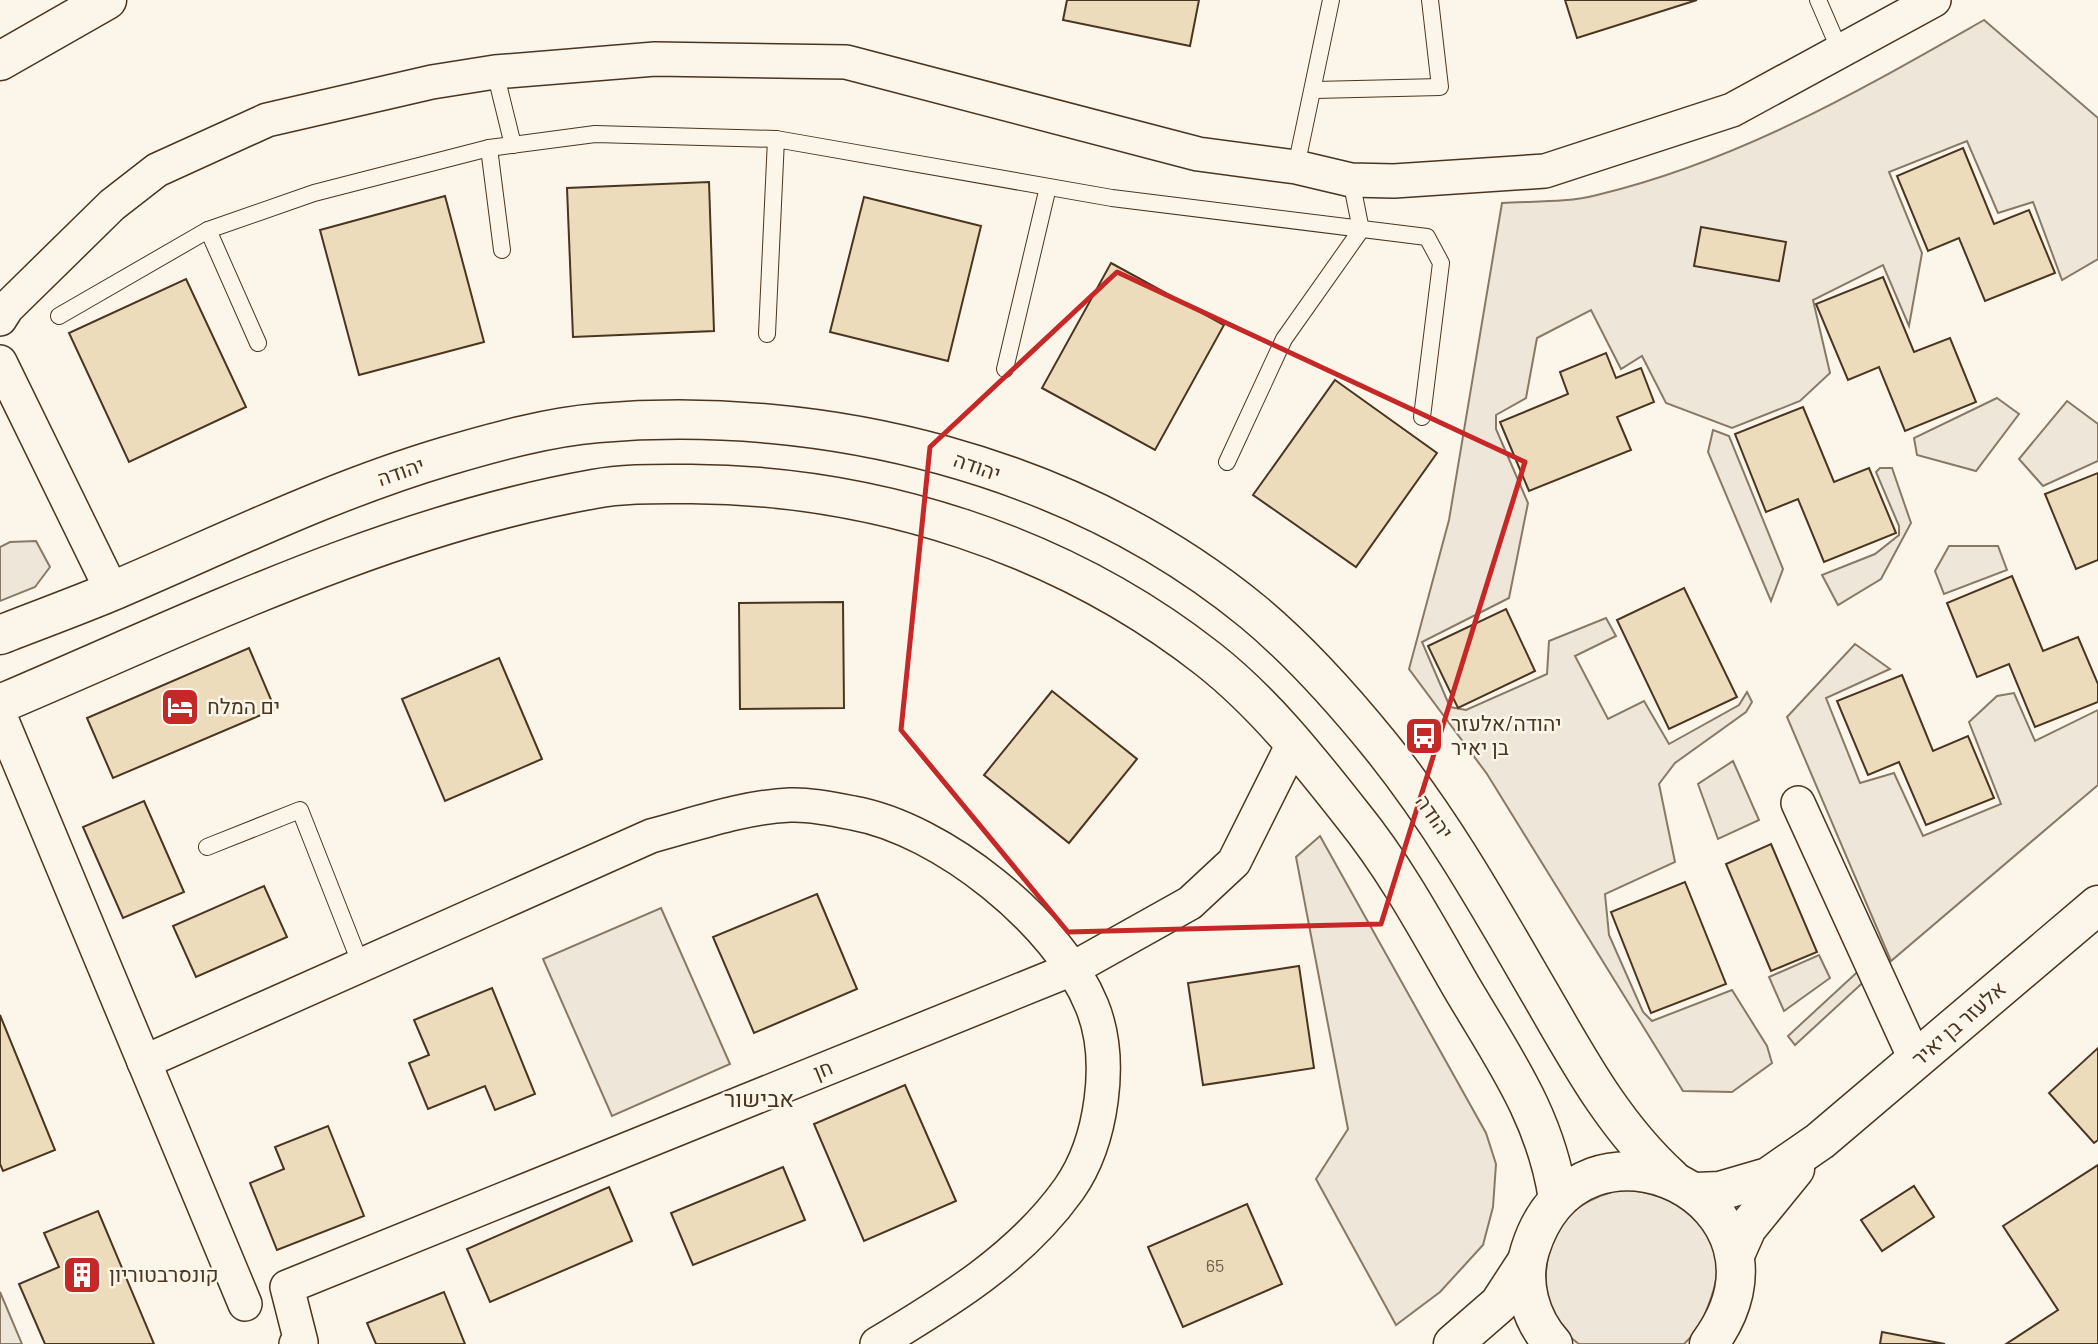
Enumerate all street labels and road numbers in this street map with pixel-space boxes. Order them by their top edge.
street label: יהודה [951,446,1004,485]
street label: יהודה [374,451,427,490]
street label: יהודה [1411,789,1459,843]
street label: אלעזר בן יאיר [1906,975,2010,1070]
street label: חן [809,1053,836,1084]

